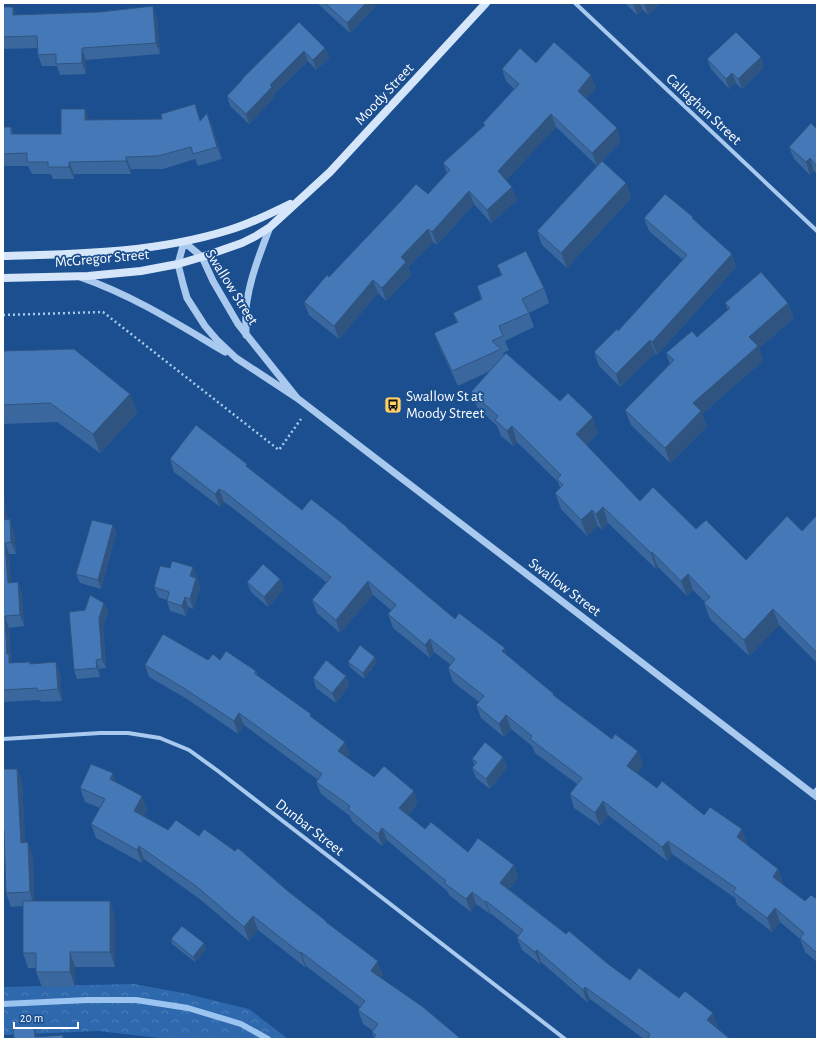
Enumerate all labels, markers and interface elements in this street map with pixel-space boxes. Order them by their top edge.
street label: Moody Street [352,60,417,128]
street label: Callaghan Street [663,71,744,148]
street label: McGregor Street [54,247,150,270]
street label: Swallow Street [202,247,261,328]
place label: Swallow St at Moody Street [406,389,484,421]
bus stop icon: Swallow St at Moody Street [383,395,403,415]
street label: Swallow Street [526,556,604,619]
street label: Dunbar Street [273,796,347,859]
scale bar [14,1004,78,1030]
text: 20 m [20,1012,43,1024]

